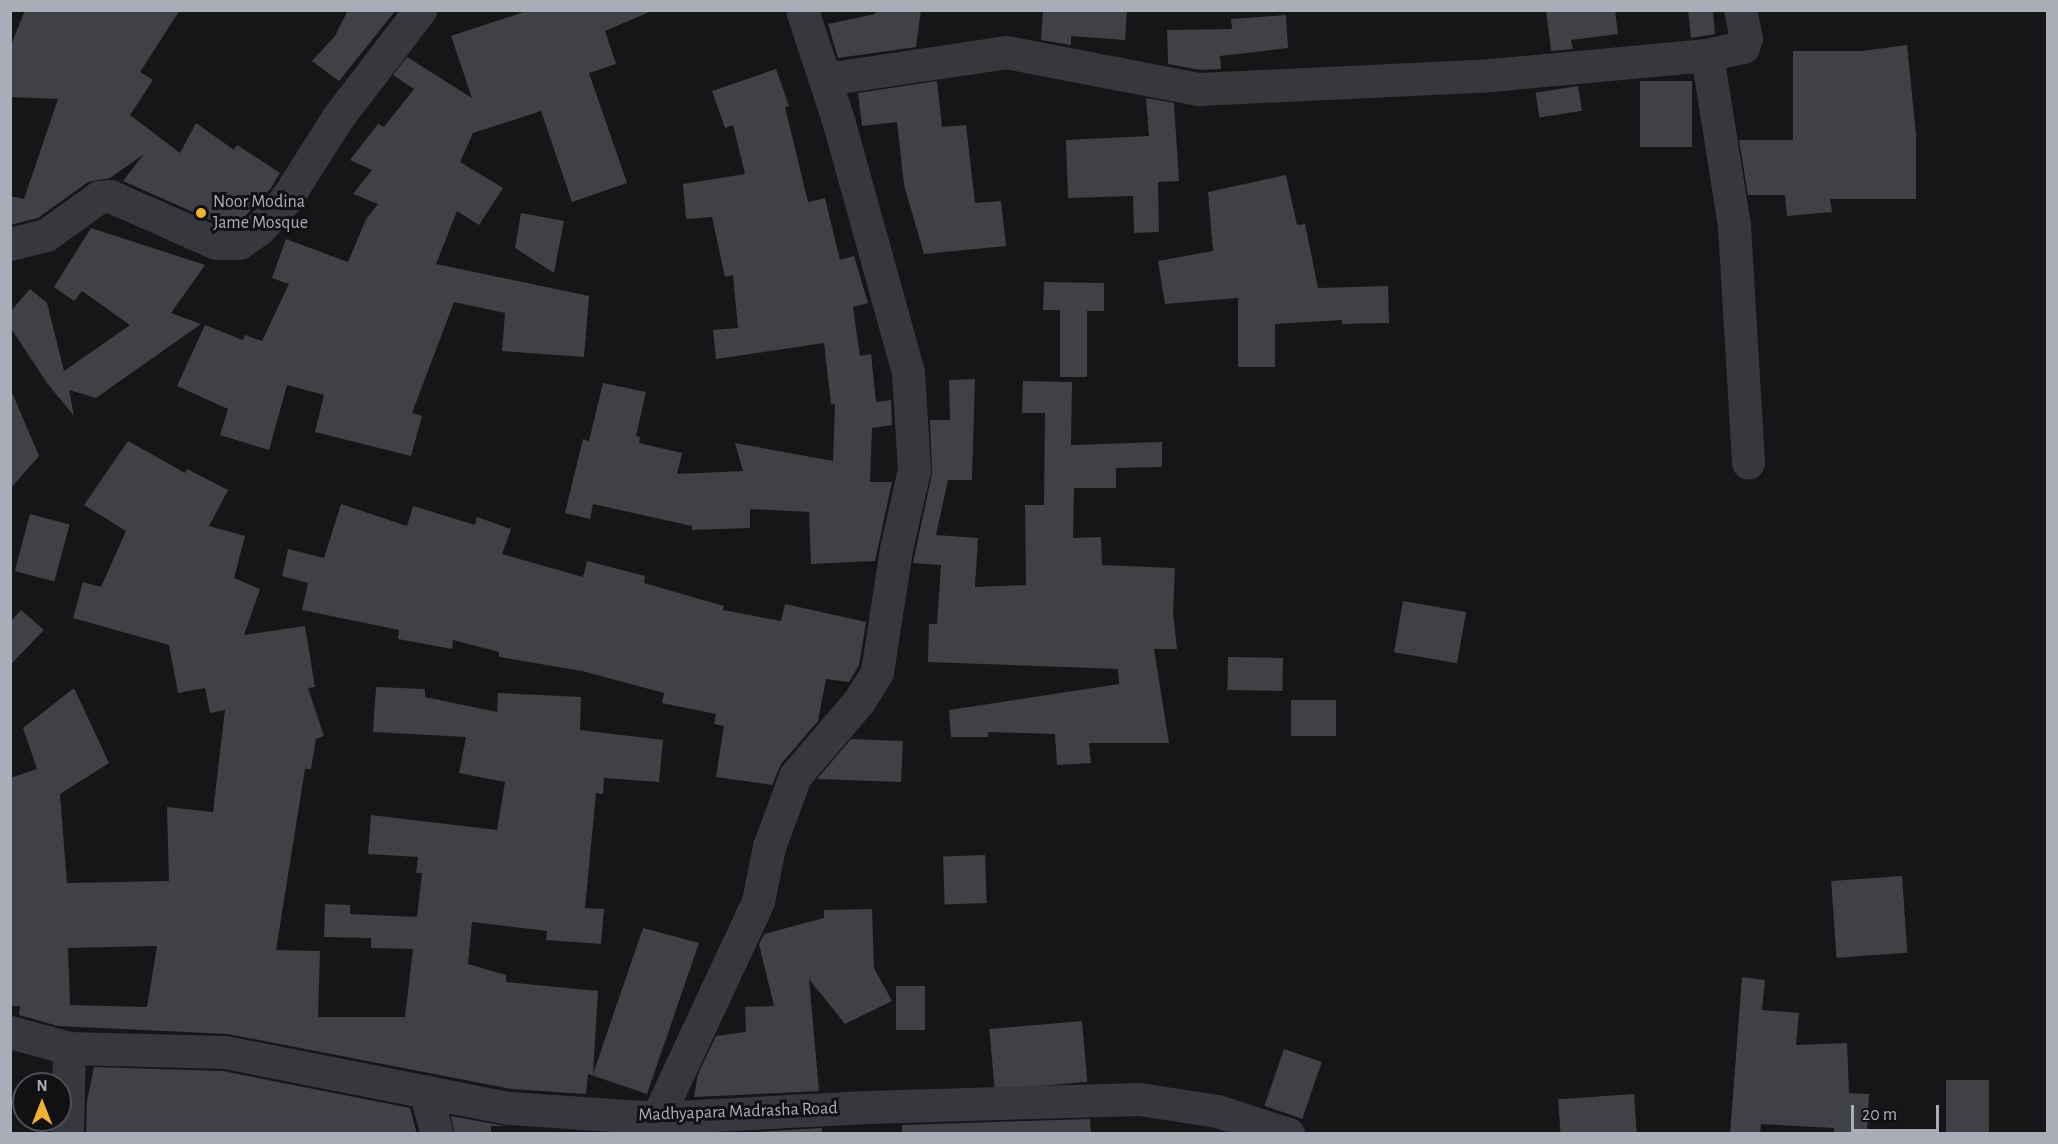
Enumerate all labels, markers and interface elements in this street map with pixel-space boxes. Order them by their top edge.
place label: Noor Modina Jame Mosque [213,192,308,234]
marker: Noor Modina Jame Mosque [194,206,208,220]
north arrow [12,1072,72,1132]
text: N [36,1078,48,1094]
scale bar [1854,1093,1942,1131]
street label: Madhyapara Madrasha Road [638,1098,838,1126]
text: 20 m [1862,1106,1897,1124]

